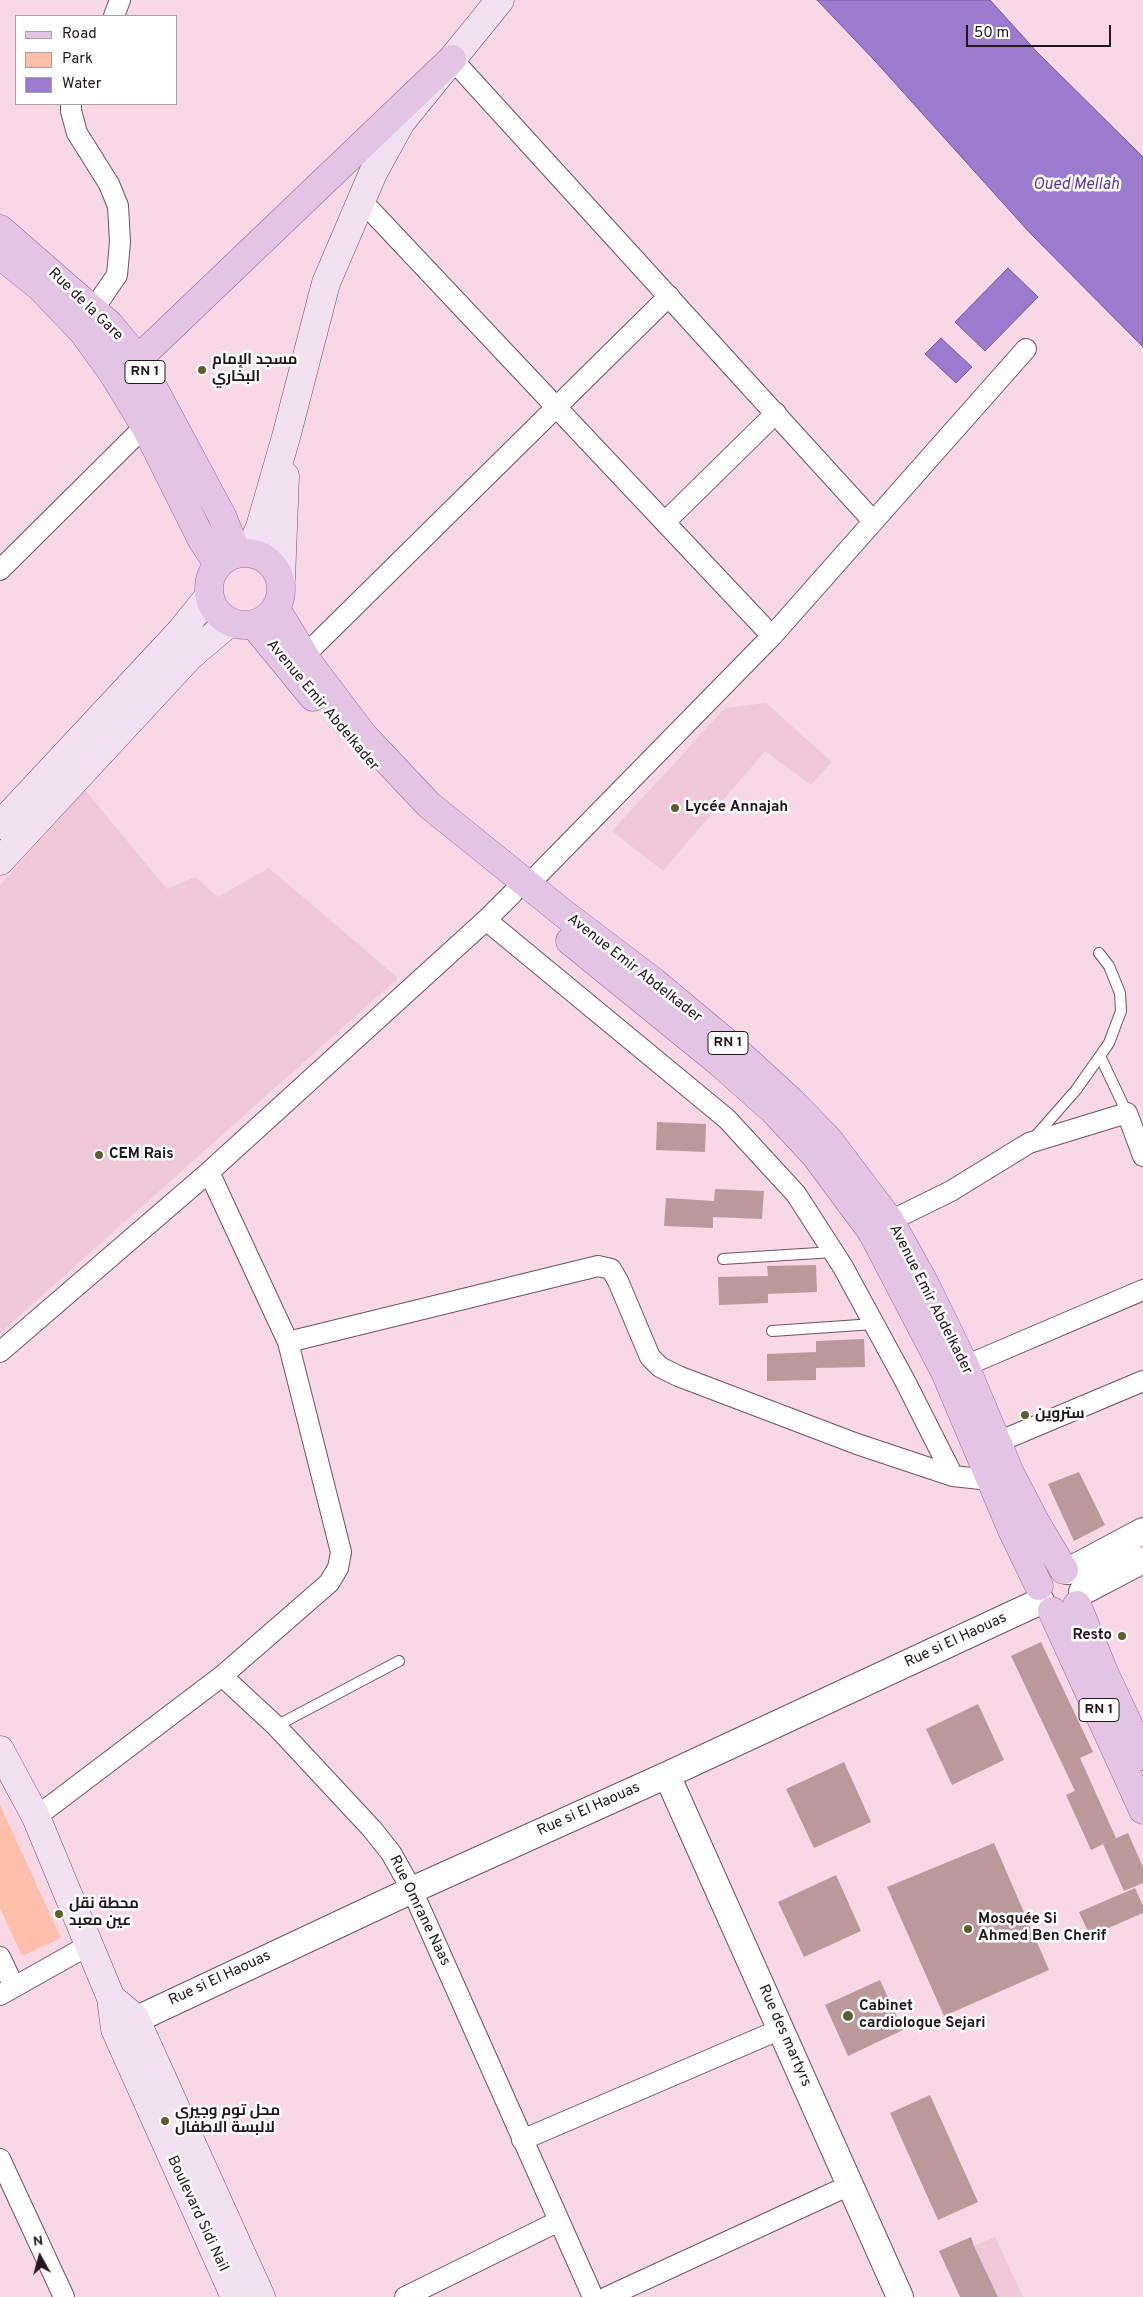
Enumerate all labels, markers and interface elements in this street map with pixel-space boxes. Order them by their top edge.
legend [15,15,178,105]
scale bar [968,15,1113,47]
text: 50 m [974,24,1009,43]
text: Road [62,25,97,44]
text: Park [62,50,93,69]
text: Water [62,75,101,94]
water label: Oued Mellah [1033,176,1119,196]
street label: Rue de la Gare [44,265,126,345]
place label: مسجد الإمام البخاري [212,352,297,387]
road number: RN 1 [125,361,165,384]
marker: مسجد الإمام البخاري [196,364,208,376]
street label: Avenue Emir Abdelkader [262,637,382,775]
place label: Lycée Annajah [685,799,788,817]
marker: Lycée Annajah [669,802,681,814]
street label: Avenue Emir Abdelkader [563,911,705,1027]
road number: RN 1 [708,1032,748,1054]
place label: CEM Rais [109,1146,174,1164]
marker: CEM Rais [93,1149,105,1161]
street label: Avenue Emir Abdelkader [884,1222,976,1378]
place label: ستروين [1035,1406,1085,1424]
marker: ستروين [1019,1409,1031,1421]
street label: Rue si El Haouas [902,1609,1010,1673]
place label: Resto [1072,1627,1112,1645]
marker: Resto [1116,1630,1128,1642]
road number: RN 1 [1079,1698,1119,1722]
street label: Rue si El Haouas [535,1779,643,1841]
street label: Rue Omrane Naas [384,1853,454,1969]
place label: محطة نقل عين معبد [69,1896,139,1931]
marker: محطة نقل عين معبد [53,1908,65,1920]
place label: Mosquée Si Ahmed Ben Cherif [978,1911,1106,1946]
marker: Mosquée Si Ahmed Ben Cherif [962,1923,974,1935]
street label: Rue si El Haouas [166,1947,274,2011]
street label: Rue des martyrs [753,1982,815,2090]
place label: Cabinet cardiologue Sejari [859,1998,986,2033]
marker: Cabinet cardiologue Sejari [841,2009,855,2023]
place label: محل توم وجيري لالبسة الاطفال [175,2103,280,2138]
marker: محل توم وجيري لالبسة الاطفال [159,2115,171,2127]
street label: Boulevard Sidi Nail [162,2153,232,2275]
north arrow [15,2232,65,2282]
text: N [32,2233,44,2251]

